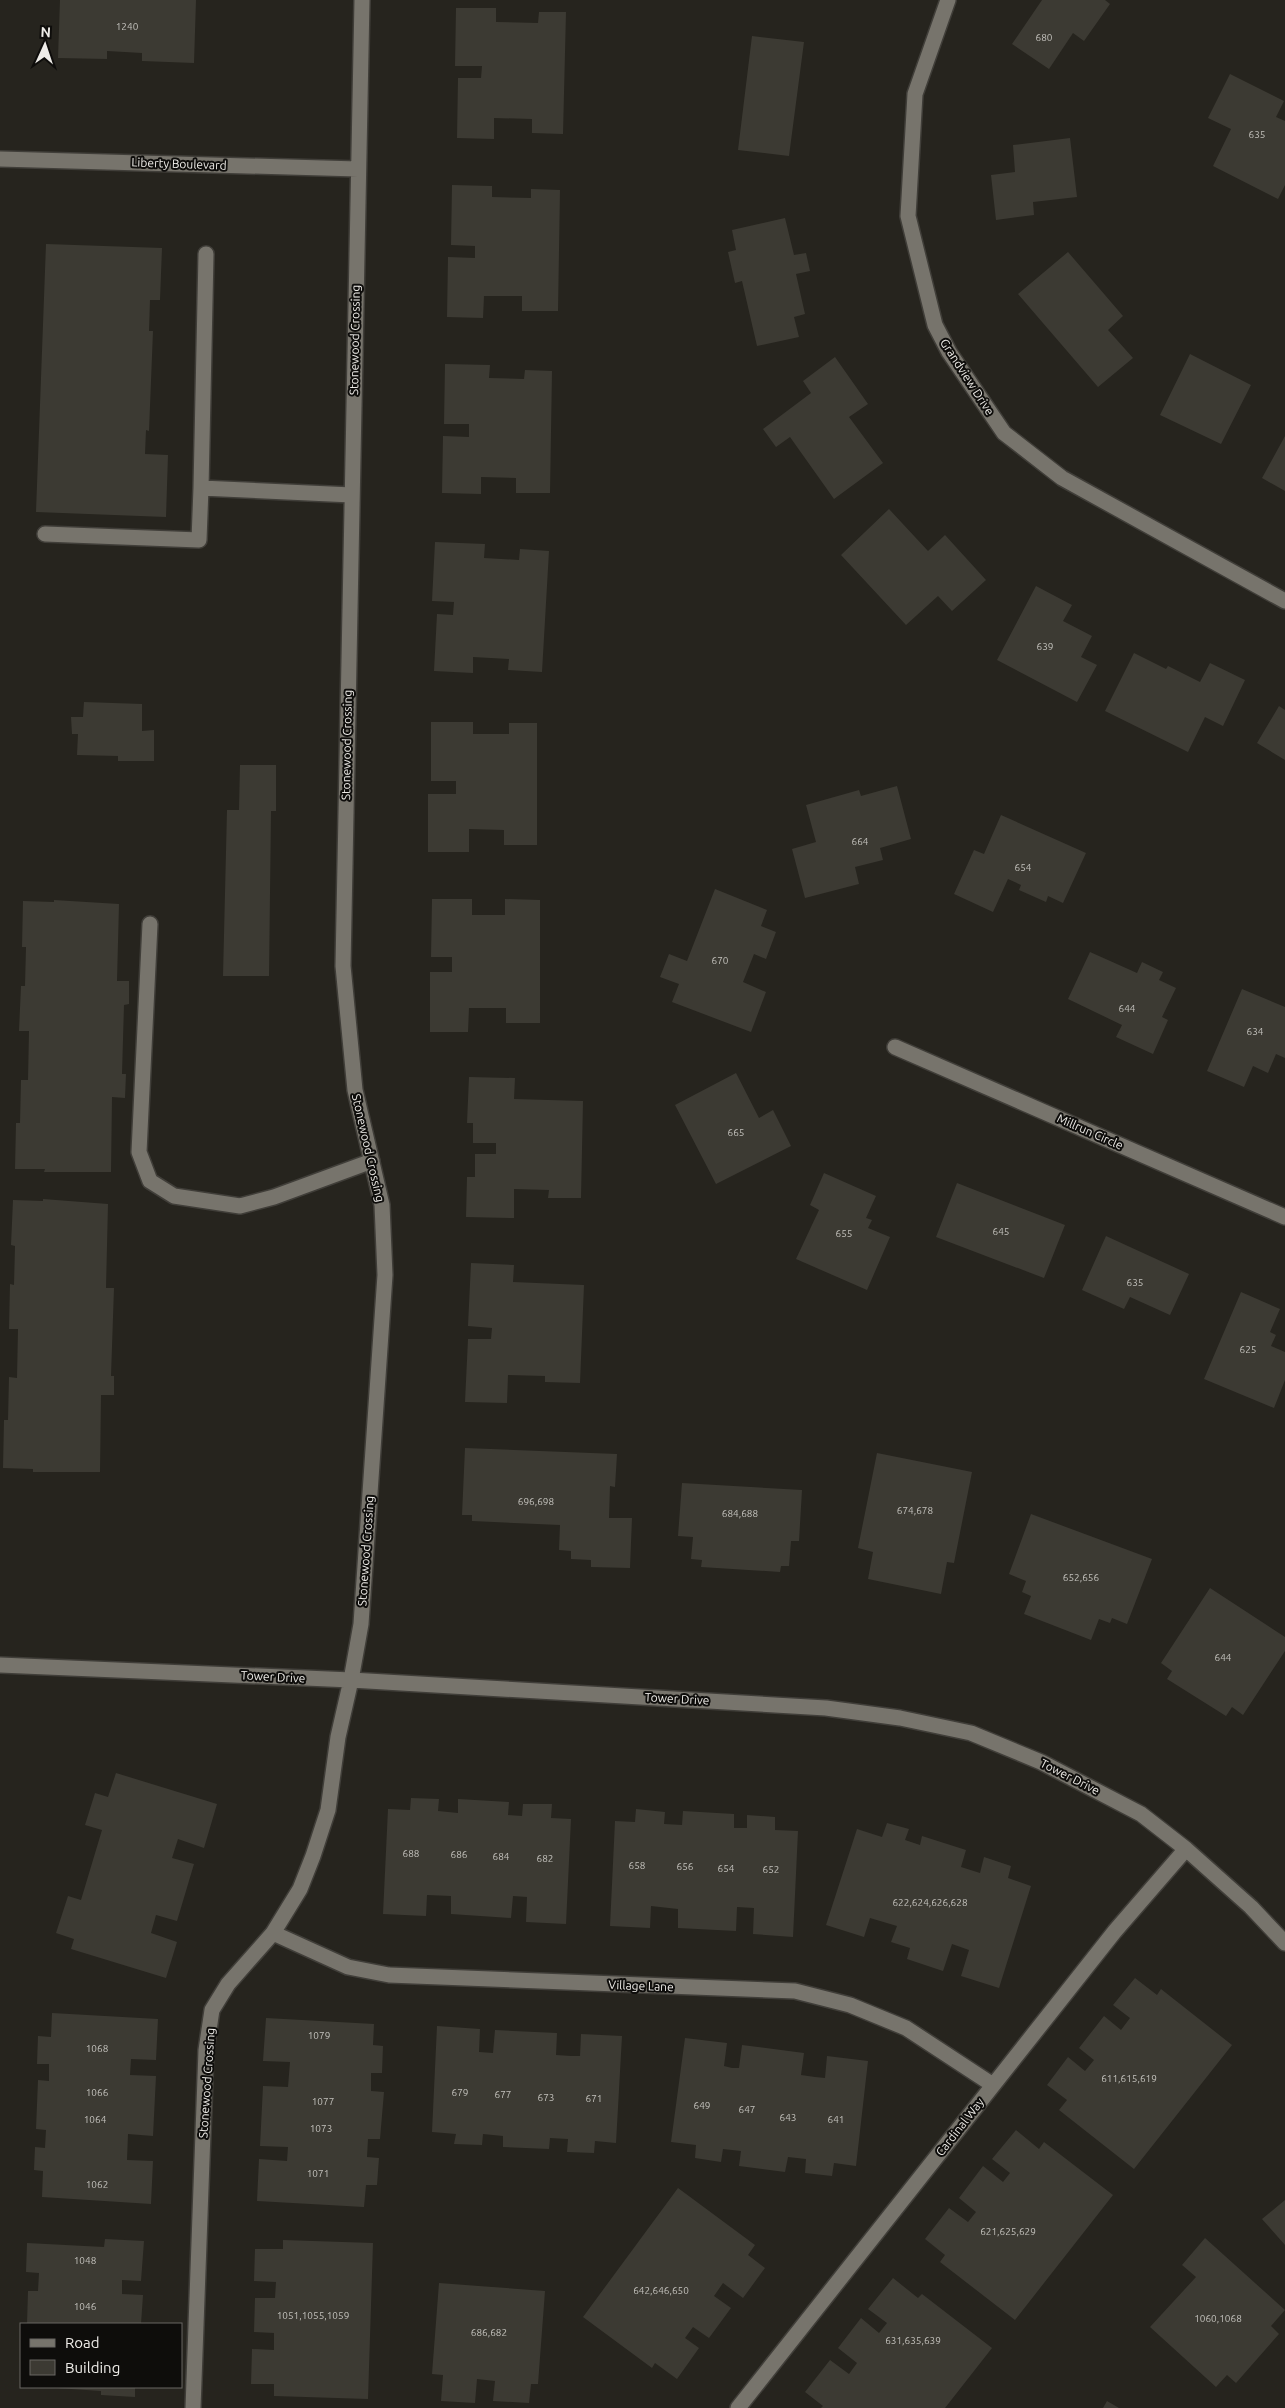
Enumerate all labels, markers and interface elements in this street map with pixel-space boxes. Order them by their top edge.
north arrow [20,20,70,70]
house number: 1240 [116,21,139,32]
text: N [40,24,51,40]
house number: 680 [1036,32,1053,43]
house number: 635 [1249,129,1265,140]
street label: Liberty Boulevard [131,155,227,172]
street label: Stonewood Crossing [347,285,362,395]
street label: Grandview Drive [938,336,997,417]
house number: 639 [1037,641,1053,652]
street label: Stonewood Crossing [339,690,354,800]
house number: 664 [852,836,869,847]
house number: 654 [1015,862,1032,873]
house number: 670 [712,955,729,966]
house number: 644 [1119,1003,1136,1014]
house number: 634 [1247,1026,1264,1037]
street label: Stonewood Crossing [350,1093,387,1203]
street label: Millrun Circle [1055,1111,1125,1152]
house number: 665 [728,1127,744,1138]
house number: 645 [993,1226,1009,1237]
house number: 655 [836,1228,852,1239]
house number: 635 [1127,1277,1143,1288]
house number: 625 [1240,1344,1256,1355]
street label: Stonewood Crossing [355,1495,376,1607]
house number: 696,698 [518,1496,555,1507]
house number: 674,678 [897,1505,934,1516]
house number: 684,688 [722,1508,759,1519]
house number: 652,656 [1063,1572,1100,1583]
house number: 644 [1215,1652,1232,1663]
street label: Tower Drive [240,1668,306,1685]
street label: Tower Drive [644,1690,710,1707]
street label: Tower Drive [1038,1756,1102,1797]
house number: 688 [403,1848,420,1859]
house number: 686 [451,1849,468,1860]
house number: 684 [493,1851,510,1862]
house number: 682 [537,1853,553,1864]
house number: 658 [629,1860,646,1871]
house number: 656 [677,1861,694,1872]
house number: 654 [718,1863,735,1874]
house number: 652 [763,1864,779,1875]
house number: 622,624,626,628 [892,1897,968,1908]
street label: Village Lane [608,1978,674,1993]
street label: Stonewood Crossing [196,2027,217,2139]
house number: 1079 [308,2030,330,2041]
house number: 1068 [86,2043,109,2054]
house number: 611,615,619 [1101,2073,1157,2084]
house number: 1066 [86,2087,109,2098]
house number: 679 [452,2087,468,2098]
house number: 677 [495,2089,511,2100]
house number: 673 [538,2092,554,2103]
house number: 671 [586,2093,602,2104]
street label: Cardinal Way [933,2095,986,2158]
house number: 1077 [312,2096,334,2107]
house number: 649 [694,2100,710,2111]
house number: 647 [739,2104,755,2115]
house number: 643 [780,2112,796,2123]
house number: 1064 [84,2114,107,2125]
house number: 641 [828,2114,844,2125]
house number: 1073 [310,2123,332,2134]
house number: 1071 [307,2168,329,2179]
house number: 1062 [86,2179,108,2190]
house number: 621,625,629 [980,2226,1036,2237]
house number: 1048 [74,2255,97,2266]
house number: 642,646,650 [633,2285,689,2296]
house number: 1046 [74,2301,97,2312]
house number: 1051,1055,1059 [277,2310,349,2321]
house number: 1060,1068 [1194,2313,1242,2324]
legend [20,2323,182,2388]
house number: 686,682 [471,2327,507,2338]
text: Road [65,2334,100,2351]
house number: 631,635,639 [885,2335,941,2346]
text: Building [65,2359,120,2376]

